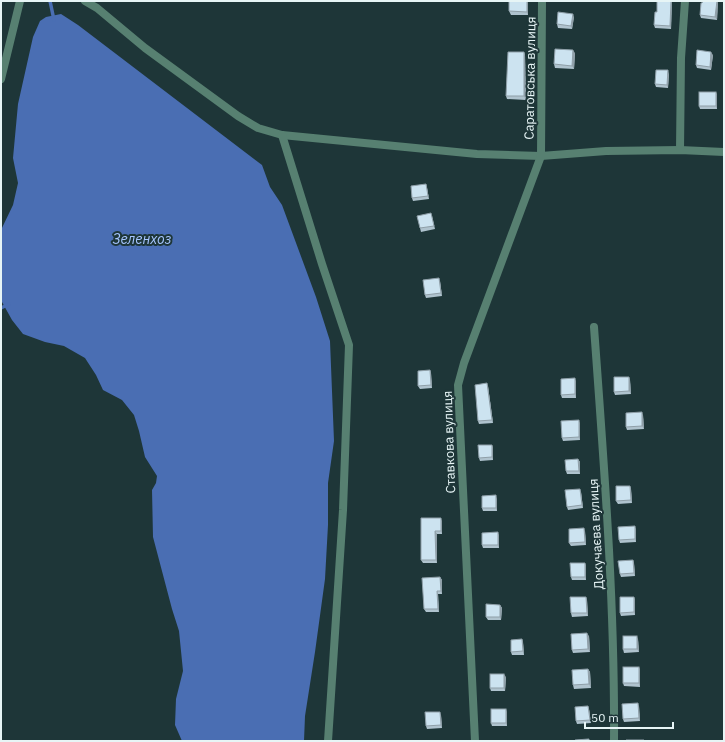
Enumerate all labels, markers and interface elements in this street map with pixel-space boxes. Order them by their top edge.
street label: Саратовська вулиця [520,16,540,140]
water label: Зеленхоз [113,230,172,248]
street label: Ставкова вулиця [439,390,459,494]
street label: Докучаєва вулиця [585,478,607,590]
scale bar [585,704,673,730]
text: 50 m [591,710,619,725]

